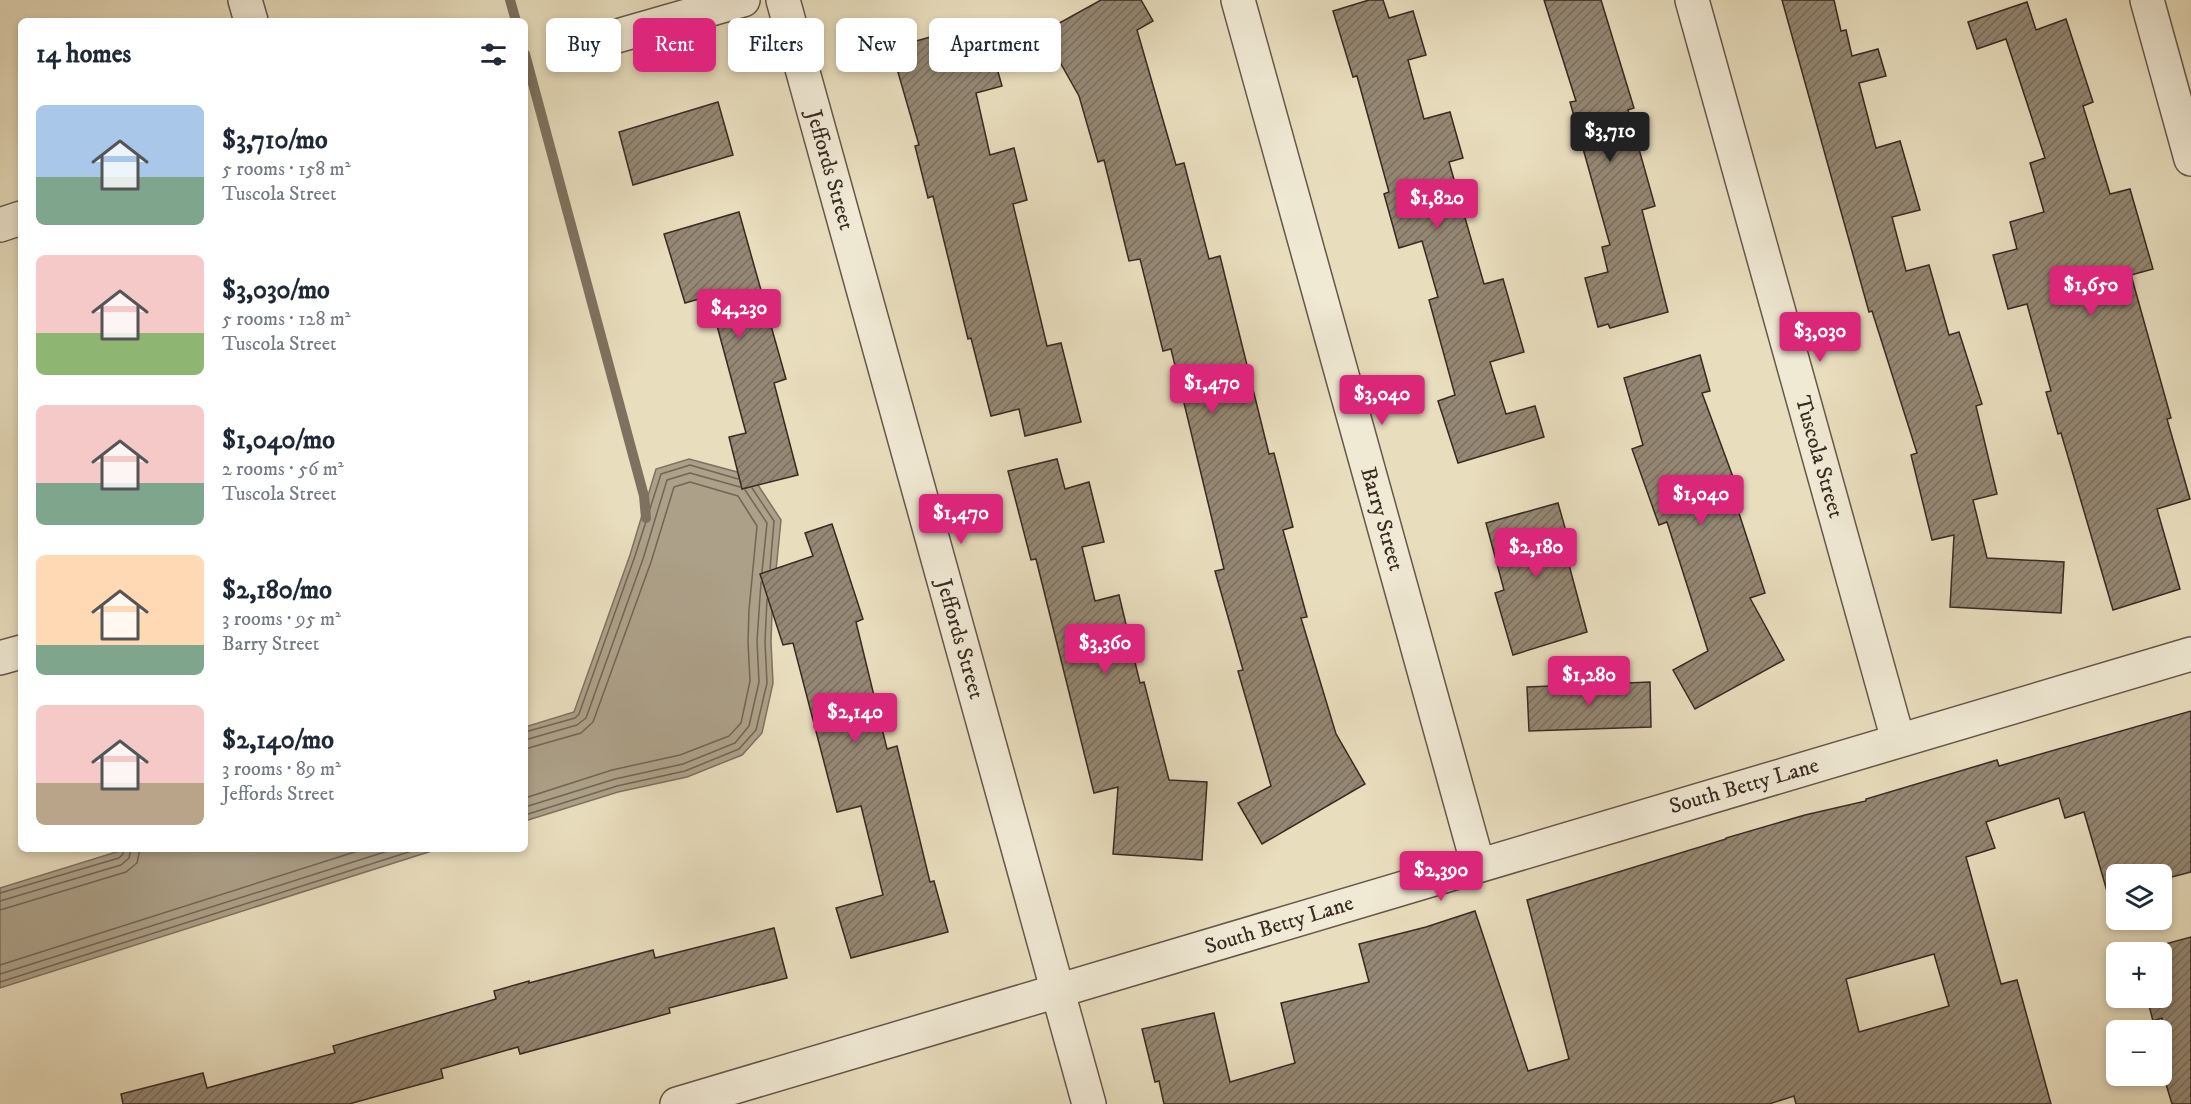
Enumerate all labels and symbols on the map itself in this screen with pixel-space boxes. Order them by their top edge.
street label: Jeffords Street [799,105,860,233]
pin: $3,710 [1561,112,1659,163]
pin: $1,820 [1388,179,1486,230]
pin: $1,650 [2042,266,2140,317]
pin: $4,230 [690,289,788,340]
pin: $3,030 [1771,312,1869,363]
pin: $1,470 [1163,364,1261,415]
pin: $3,040 [1333,375,1431,426]
street label: Tuscola Street [1789,393,1849,521]
street label: Barry Street [1354,464,1410,574]
pin: $1,040 [1652,475,1750,526]
pin: $1,470 [912,494,1010,545]
pin: $2,180 [1487,528,1585,579]
street label: Jeffords Street [929,574,990,702]
pin: $3,360 [1056,624,1154,675]
pin: $1,280 [1540,656,1638,707]
pin: $2,140 [806,693,904,744]
street label: South Betty Lane [1666,752,1822,820]
pin: $2,390 [1392,851,1490,902]
street label: South Betty Lane [1201,890,1357,960]

